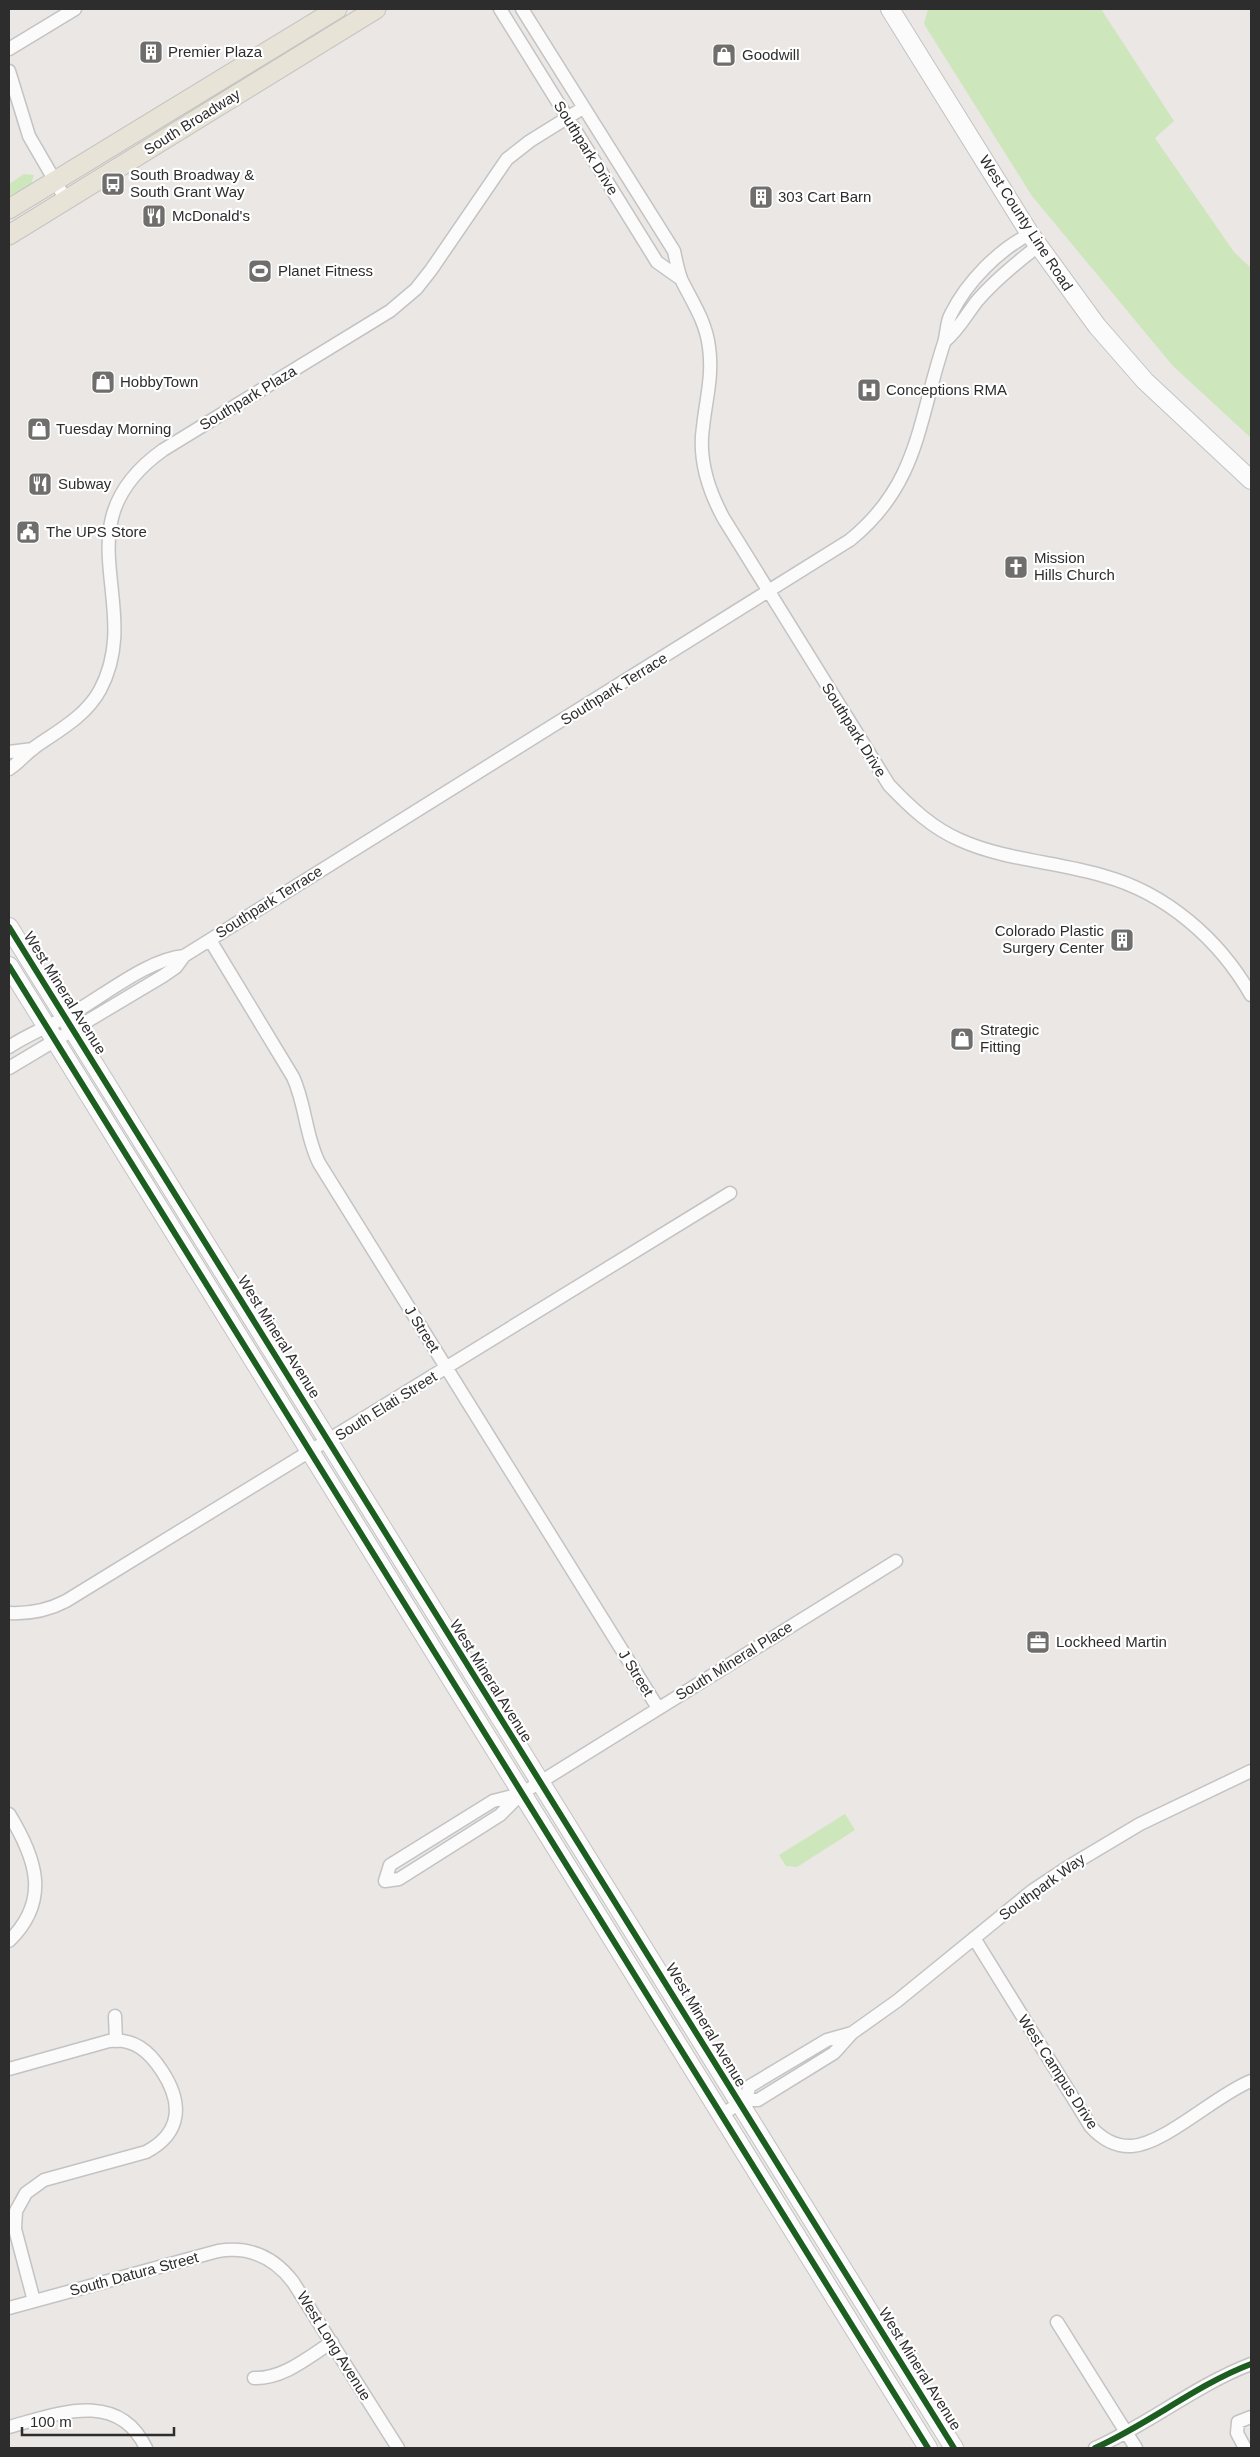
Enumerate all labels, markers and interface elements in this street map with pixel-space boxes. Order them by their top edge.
building icon: Premier Plaza [138,39,164,65]
shop icon: Goodwill [711,42,737,68]
place label: Premier Plaza [168,43,263,60]
place label: Goodwill [742,46,800,63]
street label: South Broadway [141,85,243,158]
street label: Southpark Drive [551,98,622,198]
street label: West County Line Road [976,152,1077,294]
place label: South Broadway & South Grant Way [130,166,254,200]
bus stop icon: South Broadway & South Grant Way [100,171,126,197]
building icon: 303 Cart Barn [748,184,774,210]
place label: 303 Cart Barn [778,188,871,205]
restaurant icon: McDonald's [141,203,167,229]
place label: McDonald's [172,207,250,224]
sports icon: Planet Fitness [247,258,273,284]
place label: Planet Fitness [278,262,373,279]
street label: Southpark Plaza [196,362,300,433]
shop icon: HobbyTown [90,369,116,395]
place label: HobbyTown [120,373,198,390]
hospital icon: Conceptions RMA [856,377,882,403]
place label: Conceptions RMA [886,381,1007,398]
shop icon: Tuesday Morning [26,416,52,442]
place label: Tuesday Morning [56,420,171,437]
restaurant icon: Subway [27,471,53,497]
place label: Subway [58,475,112,492]
public building icon: The UPS Store [15,519,41,545]
place label: The UPS Store [46,523,147,540]
place label: Mission Hills Church [1034,549,1115,583]
church icon: Mission Hills Church [1003,554,1029,580]
street label: Southpark Terrace [557,649,670,728]
street label: Southpark Drive [819,680,890,780]
street label: Southpark Terrace [212,862,325,941]
place label: Colorado Plastic Surgery Center [995,922,1105,956]
building icon: Colorado Plastic Surgery Center [1109,927,1135,953]
street label: West Mineral Avenue [21,928,110,1057]
place label: Strategic Fitting [980,1021,1040,1055]
shop icon: Strategic Fitting [949,1026,975,1052]
street label: West Mineral Avenue [235,1272,324,1401]
street label: J Street [402,1302,444,1356]
street label: South Elati Street [332,1367,440,1444]
street label: West Mineral Avenue [447,1616,536,1745]
street label: South Mineral Place [672,1618,795,1703]
office icon: Lockheed Martin [1025,1629,1051,1655]
place label: Lockheed Martin [1056,1633,1167,1650]
street label: J Street [616,1646,658,1700]
street label: Southpark Way [995,1849,1088,1923]
street label: West Mineral Avenue [663,1960,750,2090]
street label: West Campus Drive [1015,2011,1102,2132]
street label: South Datura Street [68,2248,201,2299]
street label: West Long Avenue [294,2288,375,2403]
street label: West Mineral Avenue [876,2304,965,2433]
scale bar [22,2404,175,2436]
text: 100 m [30,2413,72,2430]

